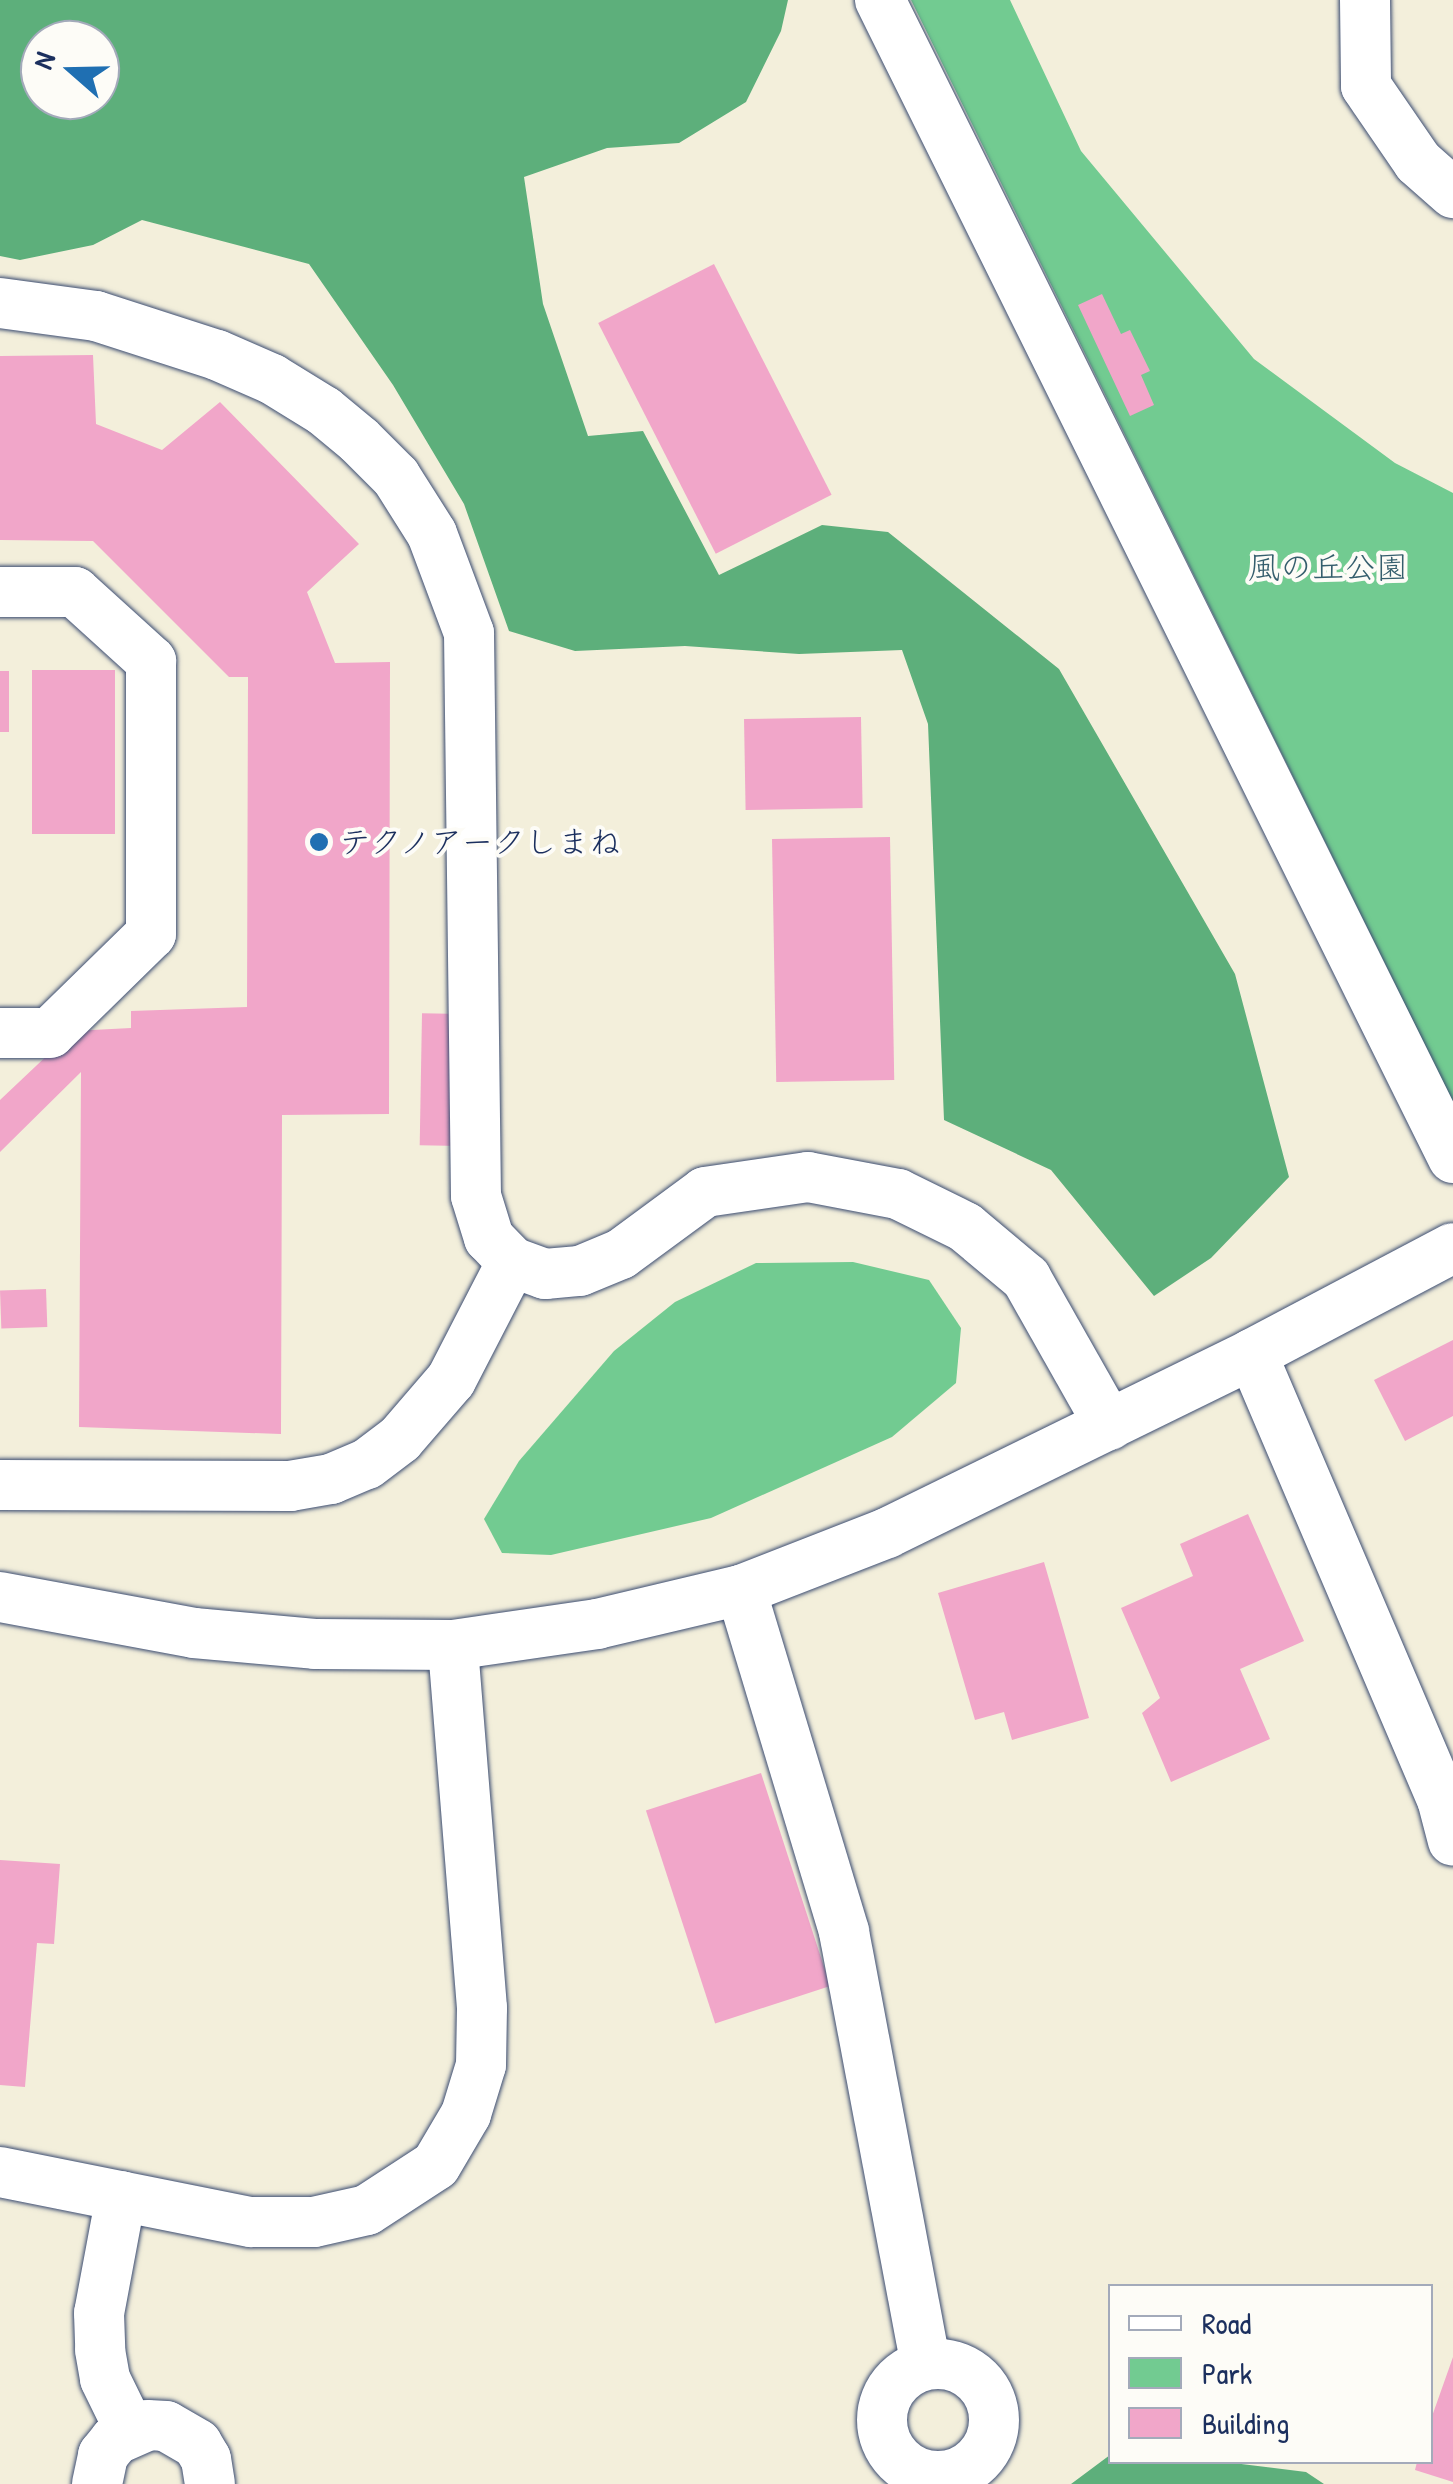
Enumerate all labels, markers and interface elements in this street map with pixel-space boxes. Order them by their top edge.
north arrow [20,20,120,120]
text: N [23,47,64,74]
park label: 風の丘公園 [1248,548,1408,586]
place label: テクノアークしまね [339,823,626,861]
marker: テクノアークしまね [308,831,330,853]
legend [1108,2284,1433,2464]
text: Road [1202,2303,1251,2343]
text: Park [1202,2353,1252,2393]
text: Building [1202,2403,1289,2443]

